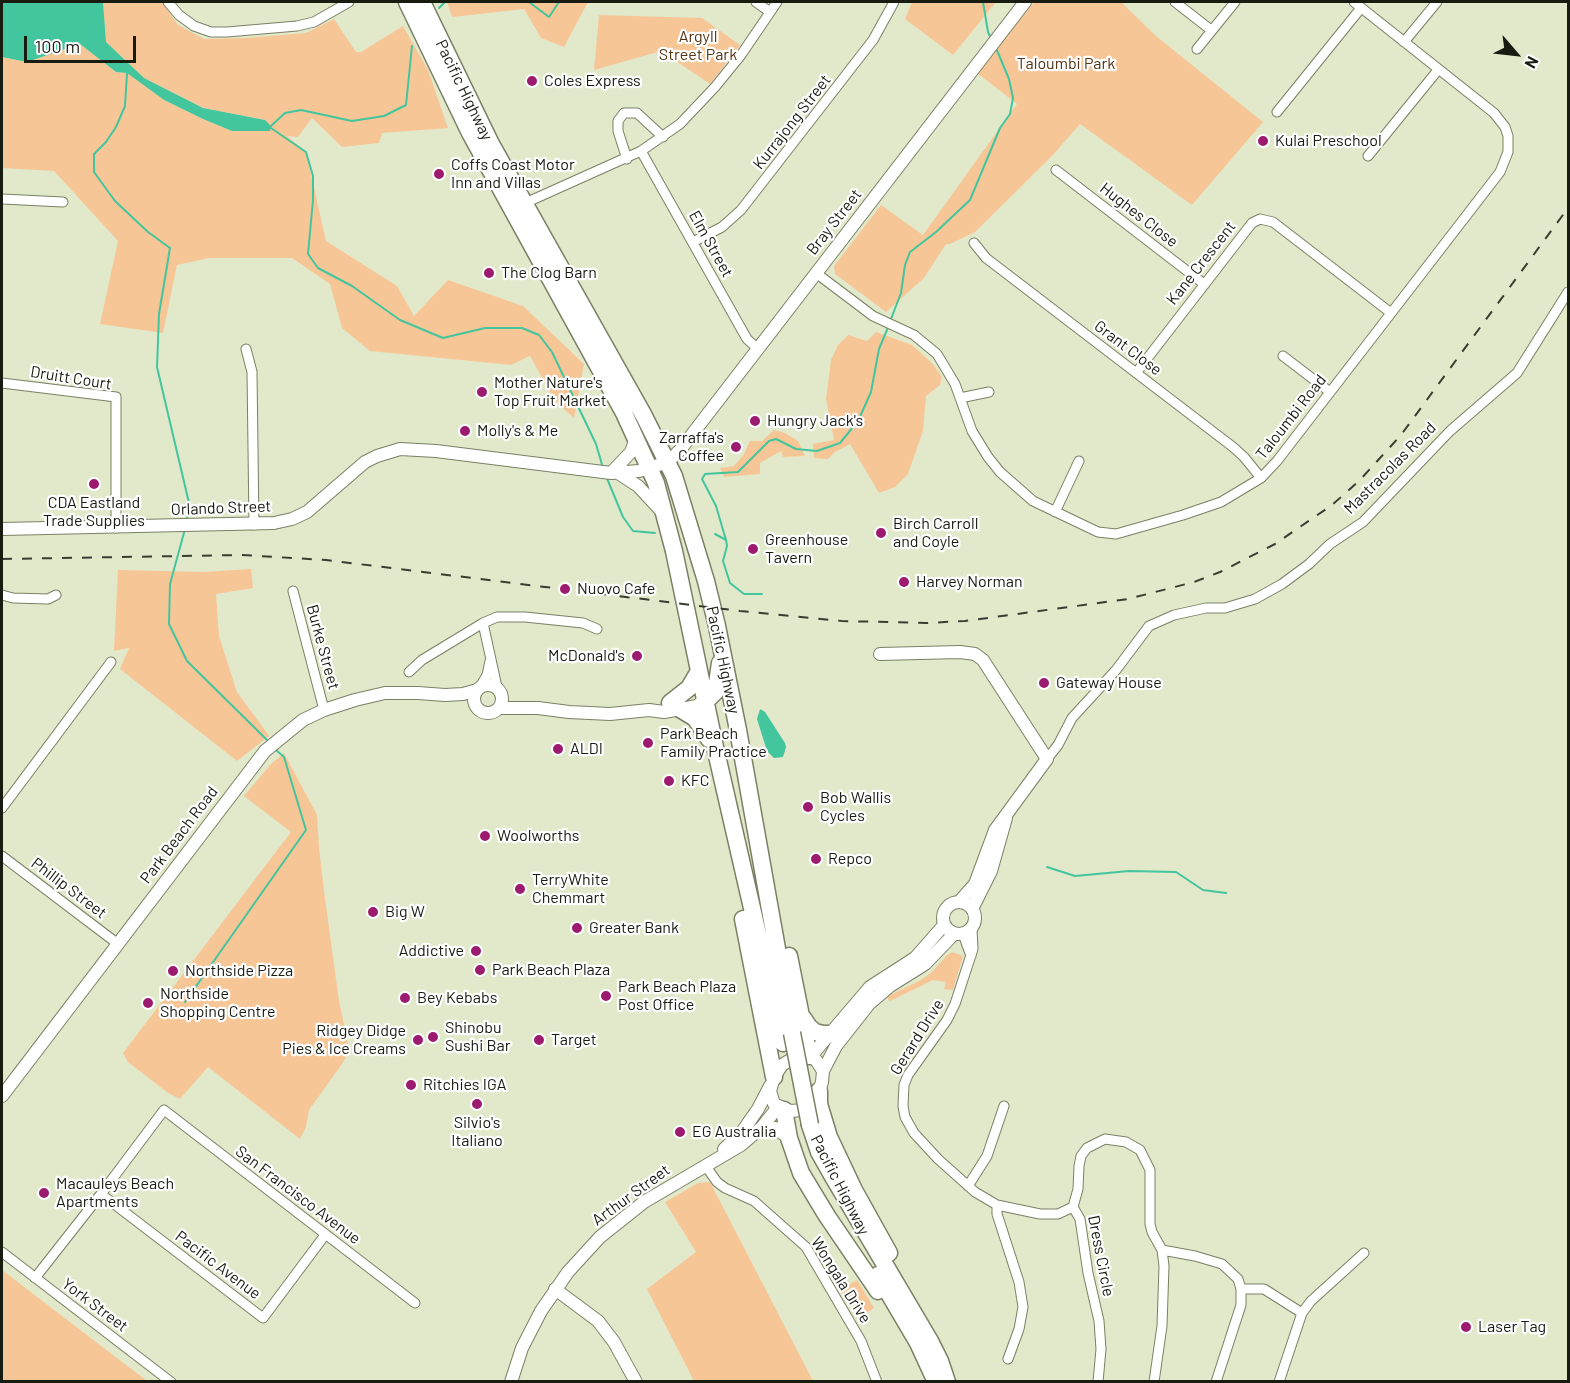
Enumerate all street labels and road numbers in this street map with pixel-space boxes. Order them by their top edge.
street label: Pacific Highway [431,36,497,144]
street label: Kurrajong Street [749,71,835,173]
street label: Hughes Close [1096,179,1182,251]
street label: Bray Street [802,185,866,259]
street label: Elm Street [685,207,737,281]
street label: Kane Crescent [1162,217,1240,309]
street label: Grant Close [1090,316,1166,380]
street label: Druitt Court [29,362,113,394]
street label: Taloumbi Road [1252,371,1330,463]
street label: Mastracolas Road [1340,418,1440,518]
street label: Orlando Street [170,497,272,519]
street label: Burke Street [302,602,344,692]
street label: Pacific Highway [702,604,744,716]
street label: Park Beach Road [136,783,222,887]
street label: Phillip Street [28,853,110,923]
street label: Gerard Drive [886,996,948,1078]
street label: Pacific Highway [807,1132,873,1238]
street label: San Francisco Avenue [232,1142,364,1248]
street label: Arthur Street [588,1160,674,1230]
street label: Dress Circle [1084,1214,1118,1298]
street label: Pacific Avenue [171,1227,265,1303]
street label: Wongala Drive [807,1233,875,1327]
street label: York Street [58,1274,132,1336]

